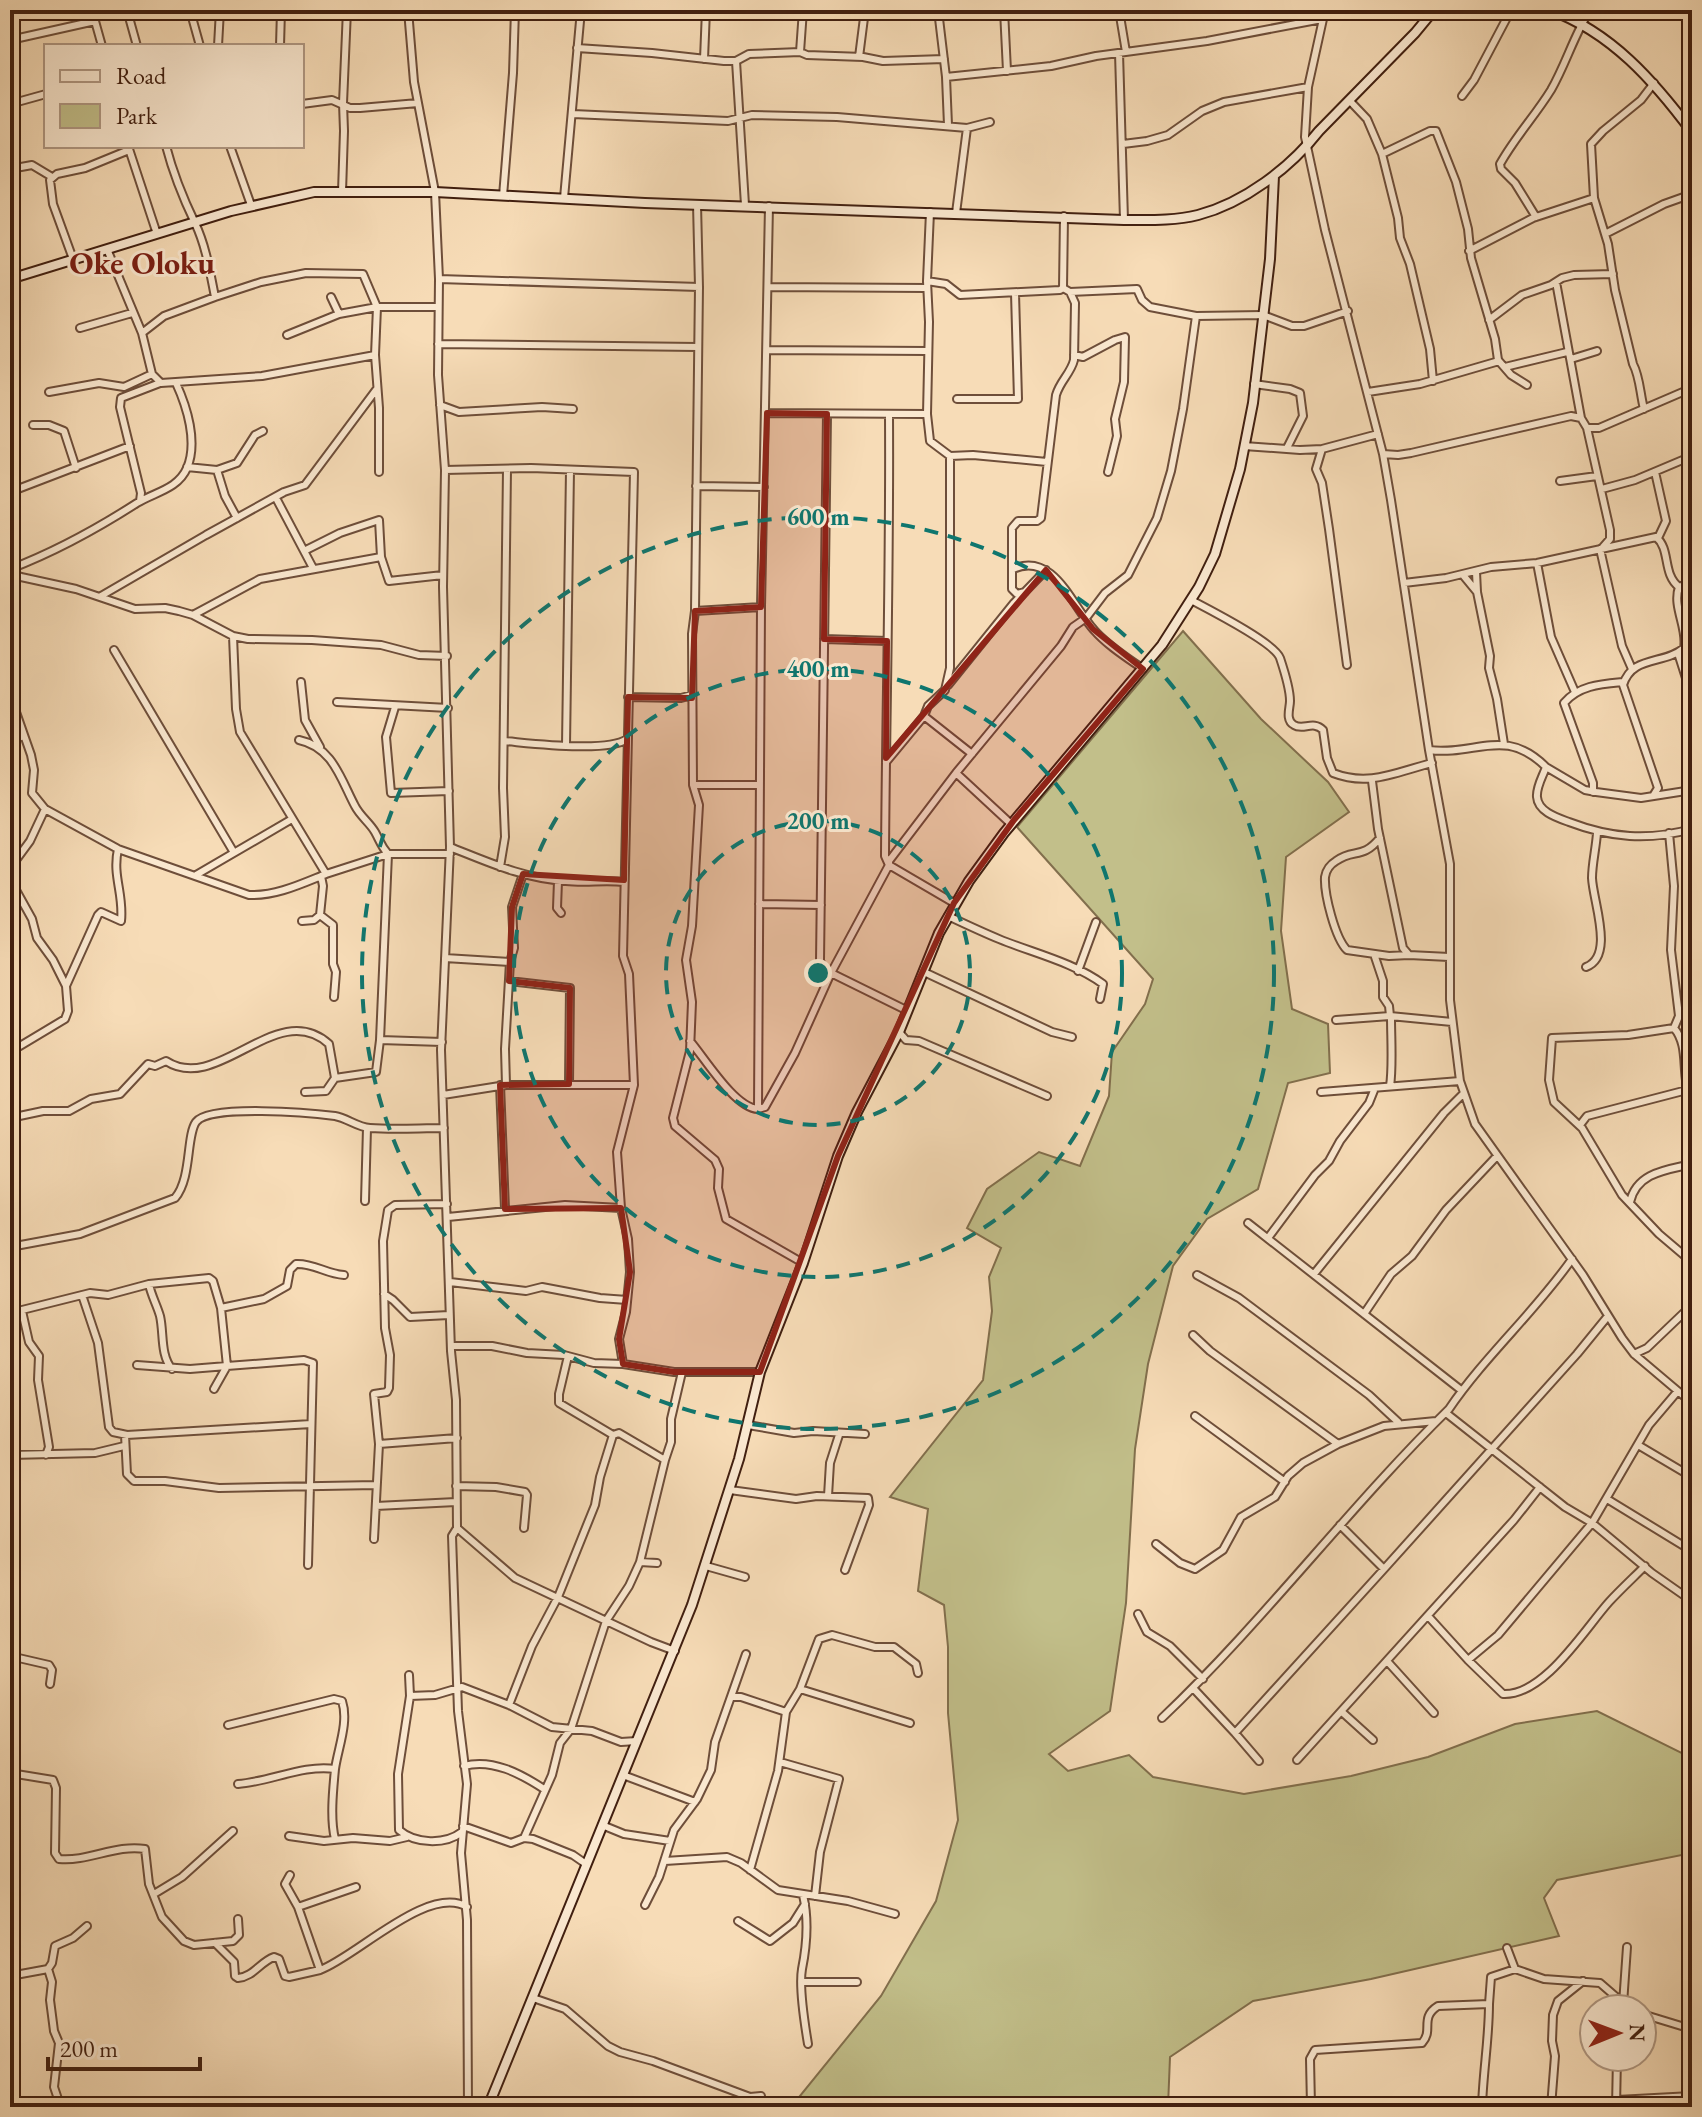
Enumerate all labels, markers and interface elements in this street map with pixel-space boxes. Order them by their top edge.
legend [44,44,304,148]
text: Road [116,60,167,91]
text: Park [116,100,158,131]
district label: Oke Oloku [69,242,215,284]
text: 600 m [786,501,850,532]
text: 400 m [786,653,850,684]
text: 200 m [786,805,850,836]
centre of rings [804,959,832,987]
north arrow [1578,1993,1658,2073]
scale bar [48,2021,200,2071]
text: N [1623,2024,1652,2042]
text: 200 m [60,2033,118,2064]

